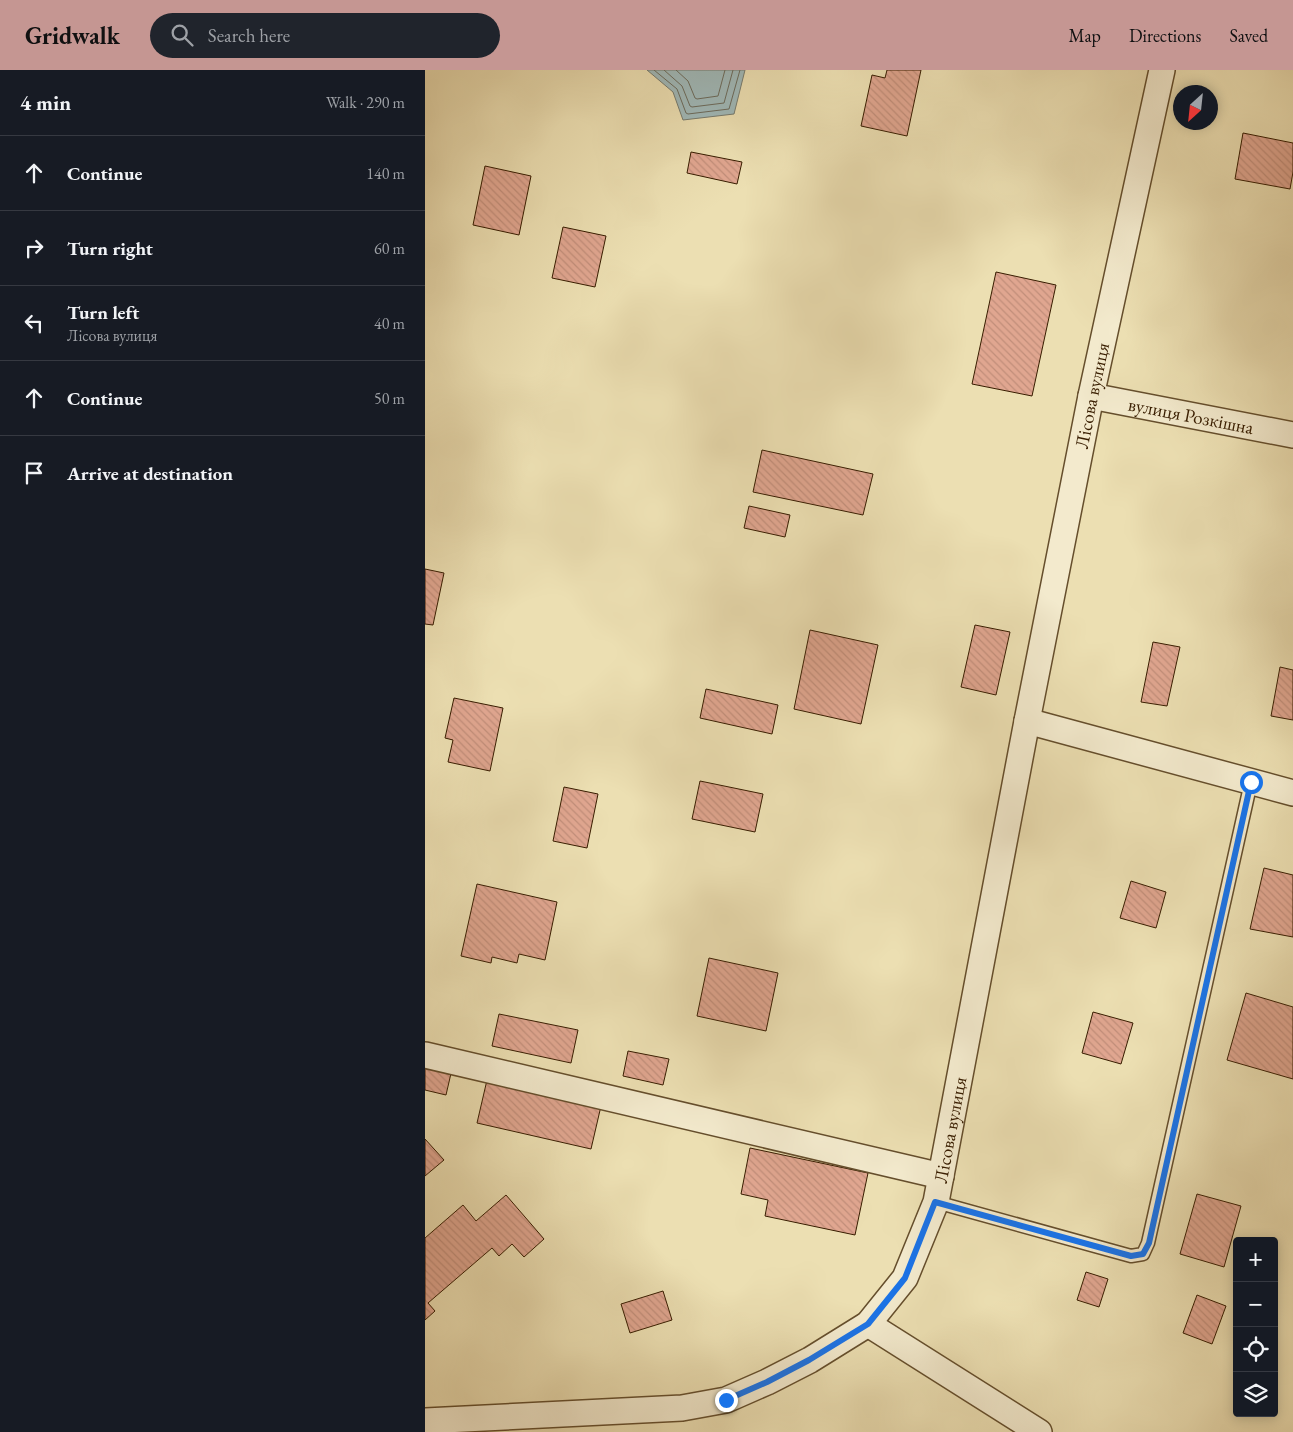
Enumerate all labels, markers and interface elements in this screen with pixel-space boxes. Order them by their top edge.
search box [150,13,500,58]
text: Gridwalk [25,20,120,51]
icon: search [168,21,196,49]
text: Search here [208,23,290,48]
text: Map [1069,24,1101,47]
text: Directions [1129,24,1201,47]
text: Saved [1229,24,1268,47]
north arrow [1173,85,1218,130]
text: 4 min [20,89,71,116]
text: Walk · 290 m [326,92,405,113]
icon: ahead [20,159,48,187]
text: Continue [67,161,142,186]
text: 140 m [366,163,405,184]
icon: right [20,234,48,262]
text: Turn right [67,236,153,261]
text: 60 m [374,238,405,259]
text: Turn left [67,300,139,325]
icon: left [20,309,48,337]
text: 40 m [374,313,405,334]
text: Лісова вулиця [67,325,157,346]
street label: Лісова вулиця [1068,340,1115,450]
icon: ahead [20,384,48,412]
text: Continue [67,386,142,411]
text: 50 m [374,388,405,409]
street label: вулиця Розкішна [1126,391,1256,440]
icon: arrive [20,459,48,487]
text: Arrive at destination [67,461,233,486]
route start [1240,771,1263,794]
street label: Лісова вулиця [927,1074,972,1185]
map controls [1233,1237,1278,1417]
button: + [1233,1237,1278,1282]
button: − [1233,1282,1278,1327]
button: locate [1233,1327,1278,1372]
button: layers [1233,1372,1278,1417]
route end [715,1389,738,1412]

